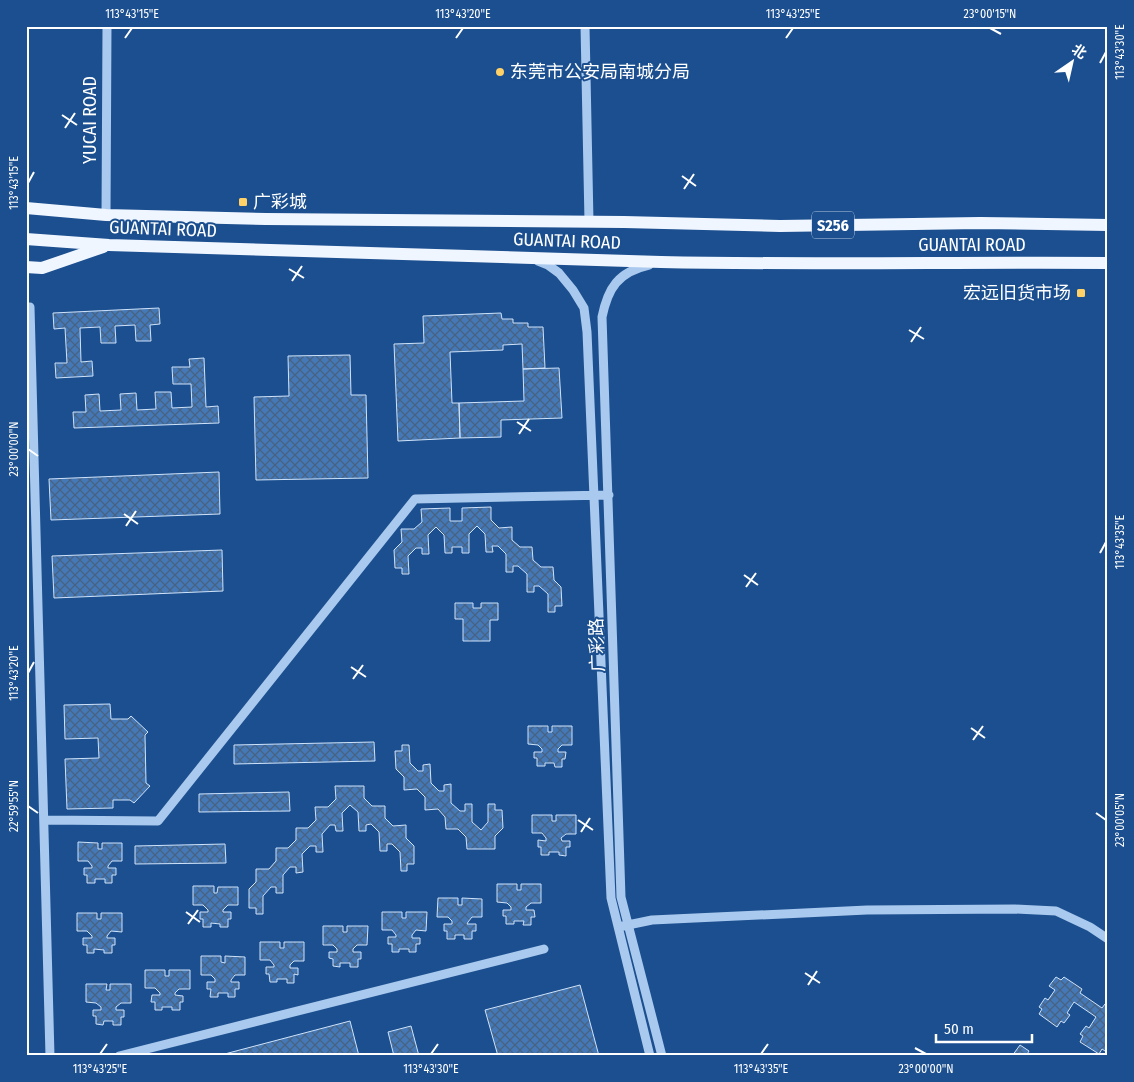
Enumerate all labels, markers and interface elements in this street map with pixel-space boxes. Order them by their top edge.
text: 113°43'15"E [105,7,159,21]
text: 113°43'20"E [435,7,491,21]
text: 113°43'25"E [766,7,821,21]
text: 23°00'15"N [964,7,1016,21]
text: 113°43'30"E [1113,24,1127,80]
north arrow [1046,38,1096,88]
text: 北 [1068,41,1090,63]
place label: 东莞市公安局南城分局 [510,61,690,83]
marker: 东莞市公安局南城分局 [494,66,506,78]
street label: YUCAI ROAD [79,76,101,164]
text: 113°43'15"E [7,156,21,210]
place label: 广彩城 [253,191,307,213]
marker: 广彩城 [237,196,249,208]
road number: S256 [812,212,854,238]
street label: GUANTAI ROAD [109,216,217,242]
street label: GUANTAI ROAD [513,228,621,254]
street label: GUANTAI ROAD [918,234,1026,256]
place label: 宏远旧货市场 [963,282,1071,304]
marker: 宏远旧货市场 [1075,287,1087,299]
text: 23°00'00"N [7,421,21,477]
text: 113°43'35"E [1113,514,1127,569]
street label: 广彩路 [585,618,609,672]
text: 113°43'20"E [7,645,21,701]
text: 22°59'55"N [7,780,21,832]
text: 23°00'05"N [1113,793,1127,847]
scale bar [936,1012,1033,1044]
text: 50 m [944,1020,974,1038]
text: 113°43'25"E [73,1062,128,1076]
text: 113°43'30"E [403,1062,459,1076]
text: 113°43'35"E [734,1062,789,1076]
text: 23°00'00"N [898,1062,954,1076]

